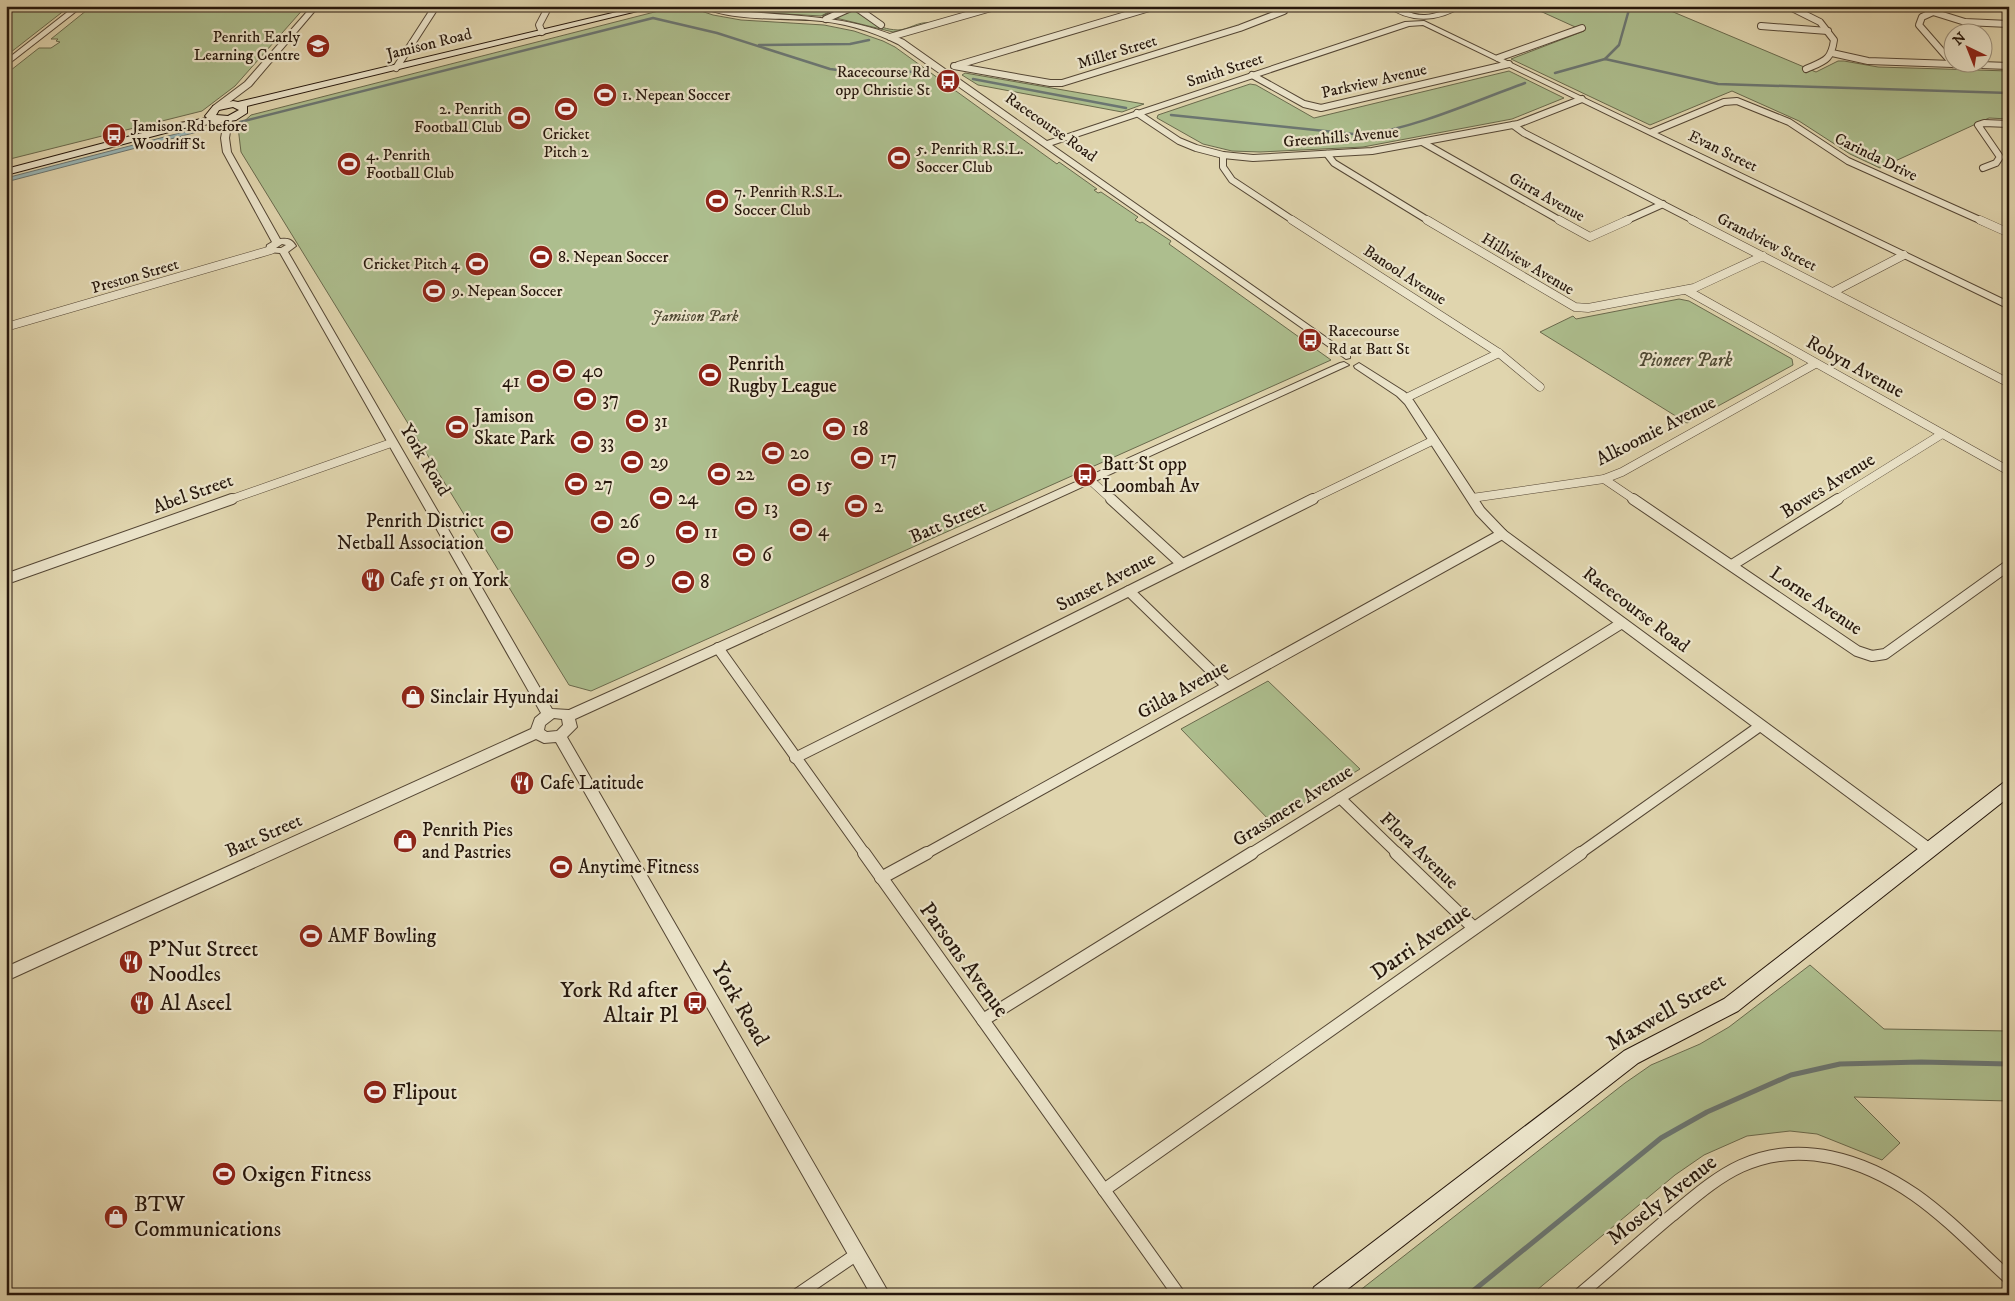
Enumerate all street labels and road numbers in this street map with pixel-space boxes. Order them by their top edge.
street label: Jamison Road [382,24,474,65]
street label: Miller Street [1075,30,1159,74]
street label: Smith Street [1184,48,1266,92]
street label: Parkview Avenue [1319,59,1429,103]
street label: Racecourse Road [1001,88,1101,166]
street label: Greenhills Avenue [1282,122,1400,152]
street label: Evan Street [1685,126,1761,176]
street label: Carinda Drive [1831,128,1921,186]
street label: Girra Avenue [1506,168,1589,226]
street label: Grandview Street [1714,208,1820,276]
street label: Hillview Avenue [1478,228,1578,300]
street label: Banool Avenue [1360,241,1451,309]
street label: Preston Street [89,254,181,298]
street label: Robyn Avenue [1802,331,1908,403]
street label: Alkoomie Avenue [1592,391,1720,471]
street label: York Road [395,420,456,501]
street label: Bowes Avenue [1777,448,1879,524]
street label: Abel Street [150,469,236,519]
street label: Batt Street [906,495,990,549]
street label: Sunset Avenue [1053,547,1160,617]
street label: Racecourse Road [1578,562,1694,658]
street label: Lorne Avenue [1765,562,1867,640]
street label: Gilda Avenue [1134,656,1233,724]
street label: Grassmere Avenue [1229,760,1357,852]
street label: Flora Avenue [1375,808,1463,894]
street label: Batt Street [222,809,306,863]
street label: Parsons Avenue [913,897,1015,1023]
street label: Darri Avenue [1366,898,1476,986]
street label: York Road [705,957,775,1051]
street label: Maxwell Street [1601,967,1731,1057]
street label: Mosely Avenue [1602,1149,1722,1251]

